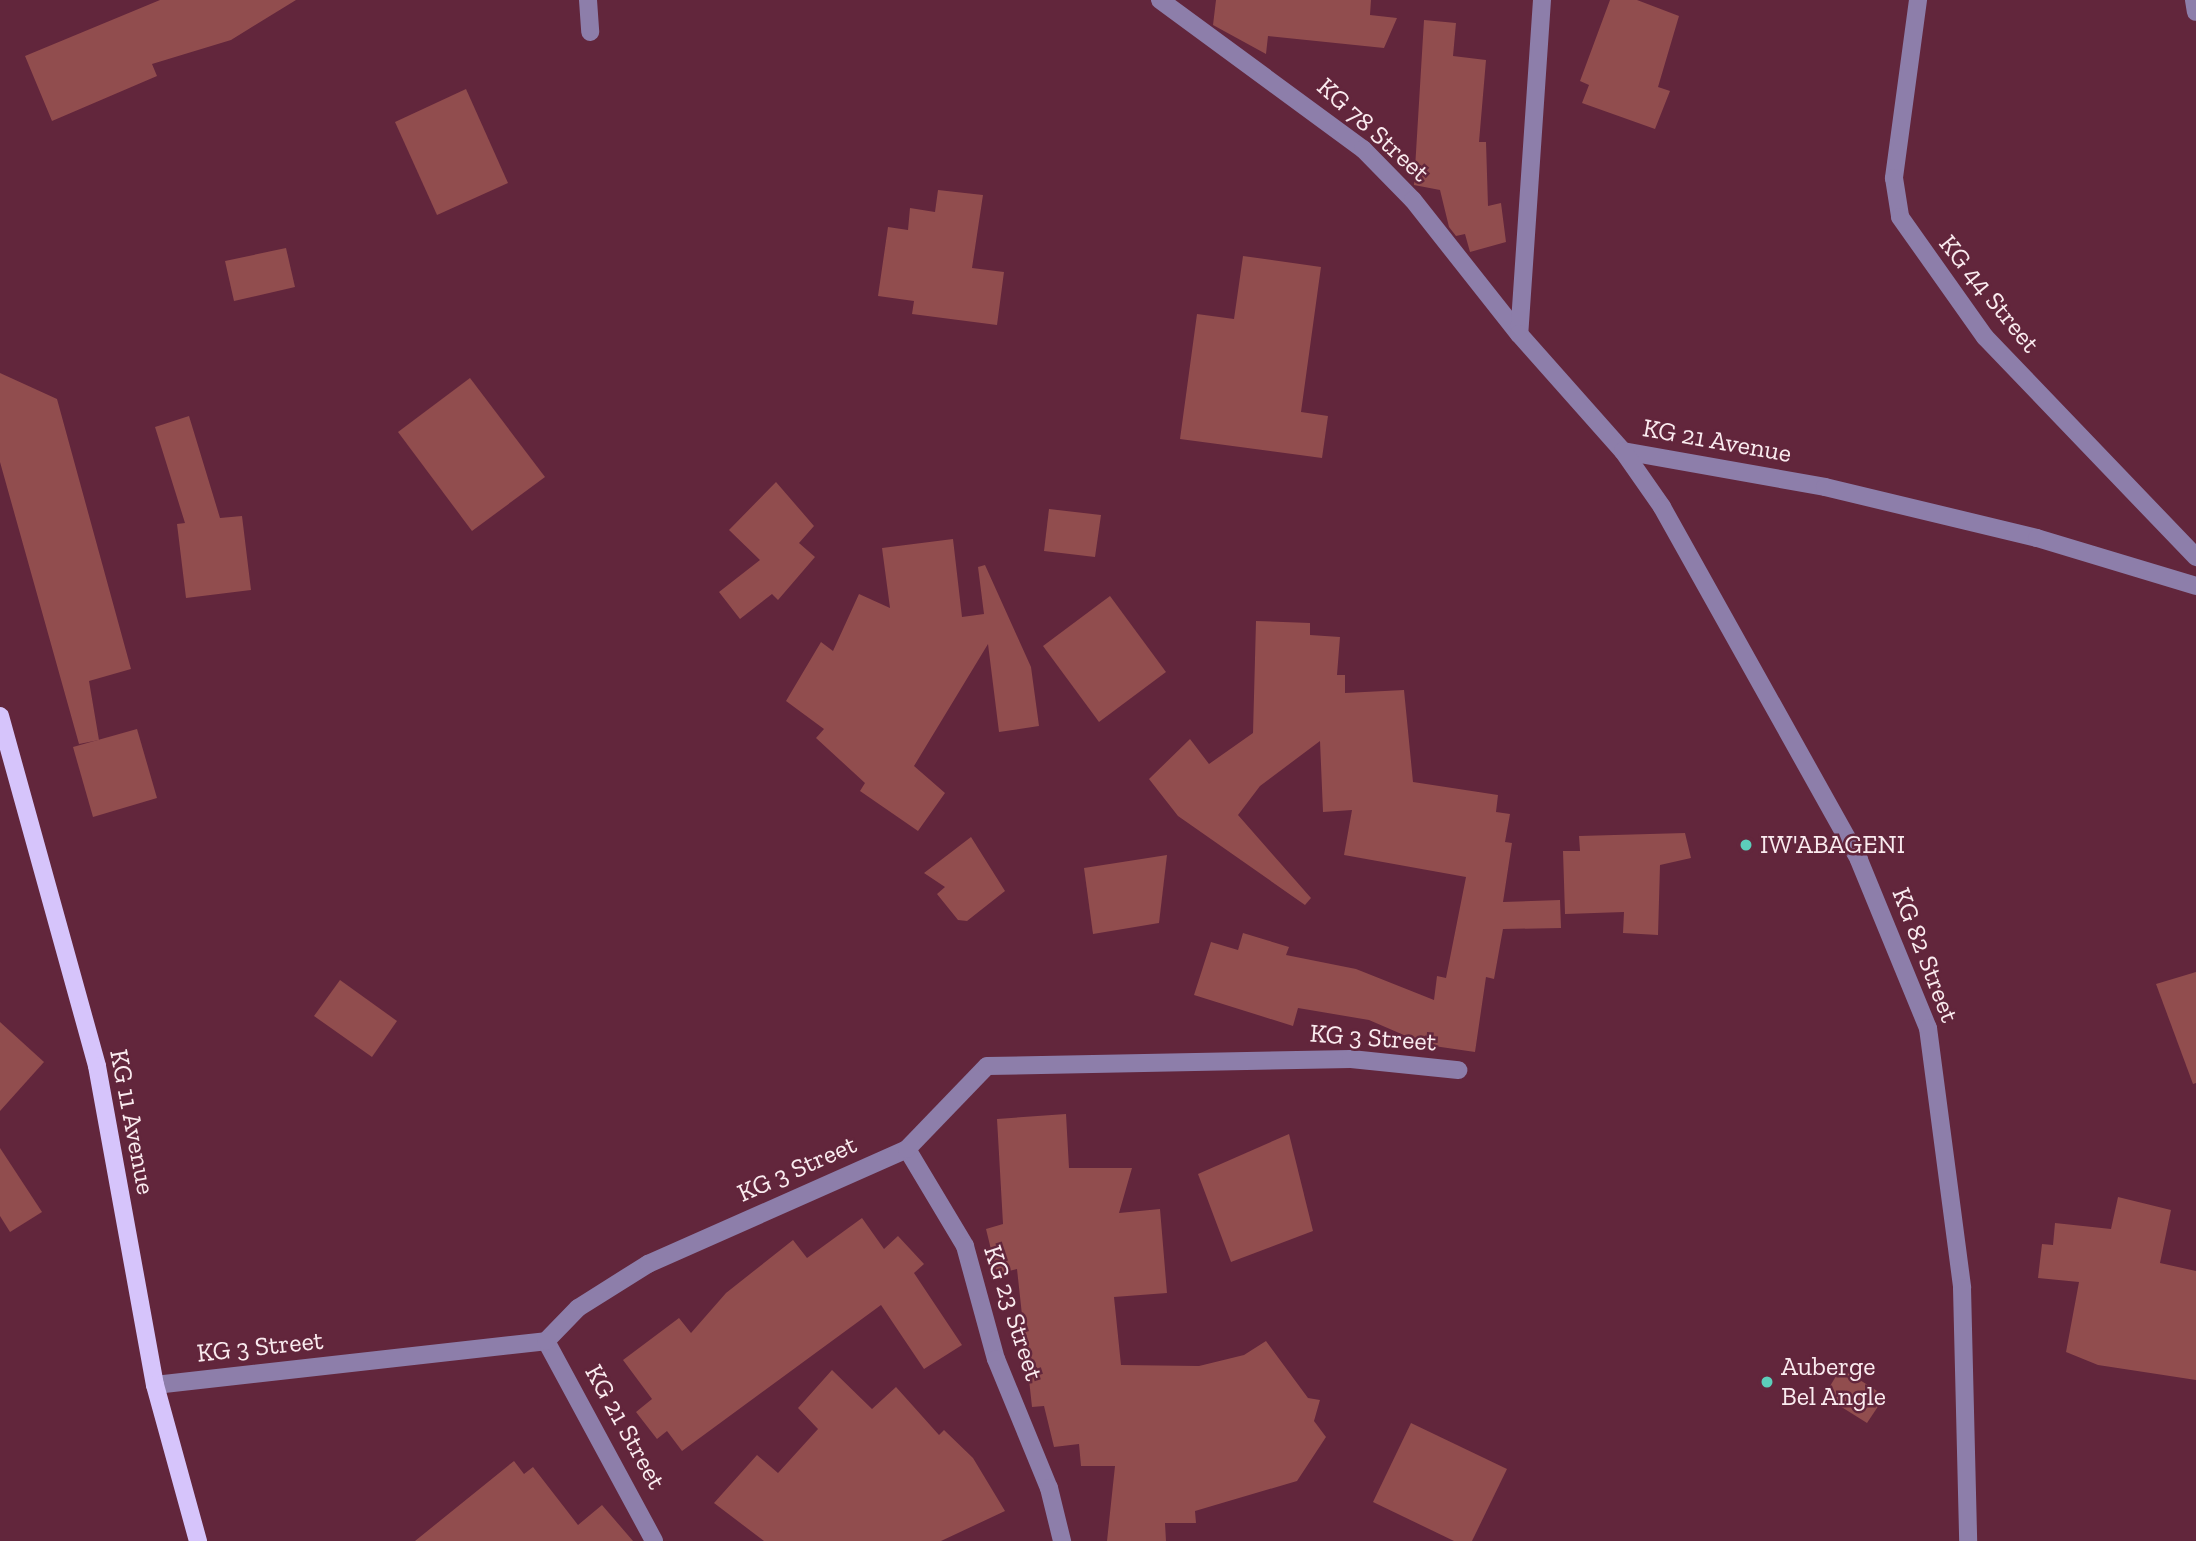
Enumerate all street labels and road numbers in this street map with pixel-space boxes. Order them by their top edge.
street label: KG 78 Street [1310,71,1436,189]
street label: KG 44 Street [1932,229,2046,359]
street label: KG 21 Avenue [1640,412,1794,470]
street label: KG 82 Street [1885,883,1965,1027]
street label: KG 3 Street [1309,1018,1437,1058]
street label: KG 11 Avenue [103,1046,161,1198]
street label: KG 3 Street [733,1129,861,1209]
street label: KG 23 Street [976,1241,1050,1385]
street label: KG 3 Street [195,1325,325,1369]
street label: KG 21 Street [578,1359,672,1495]

